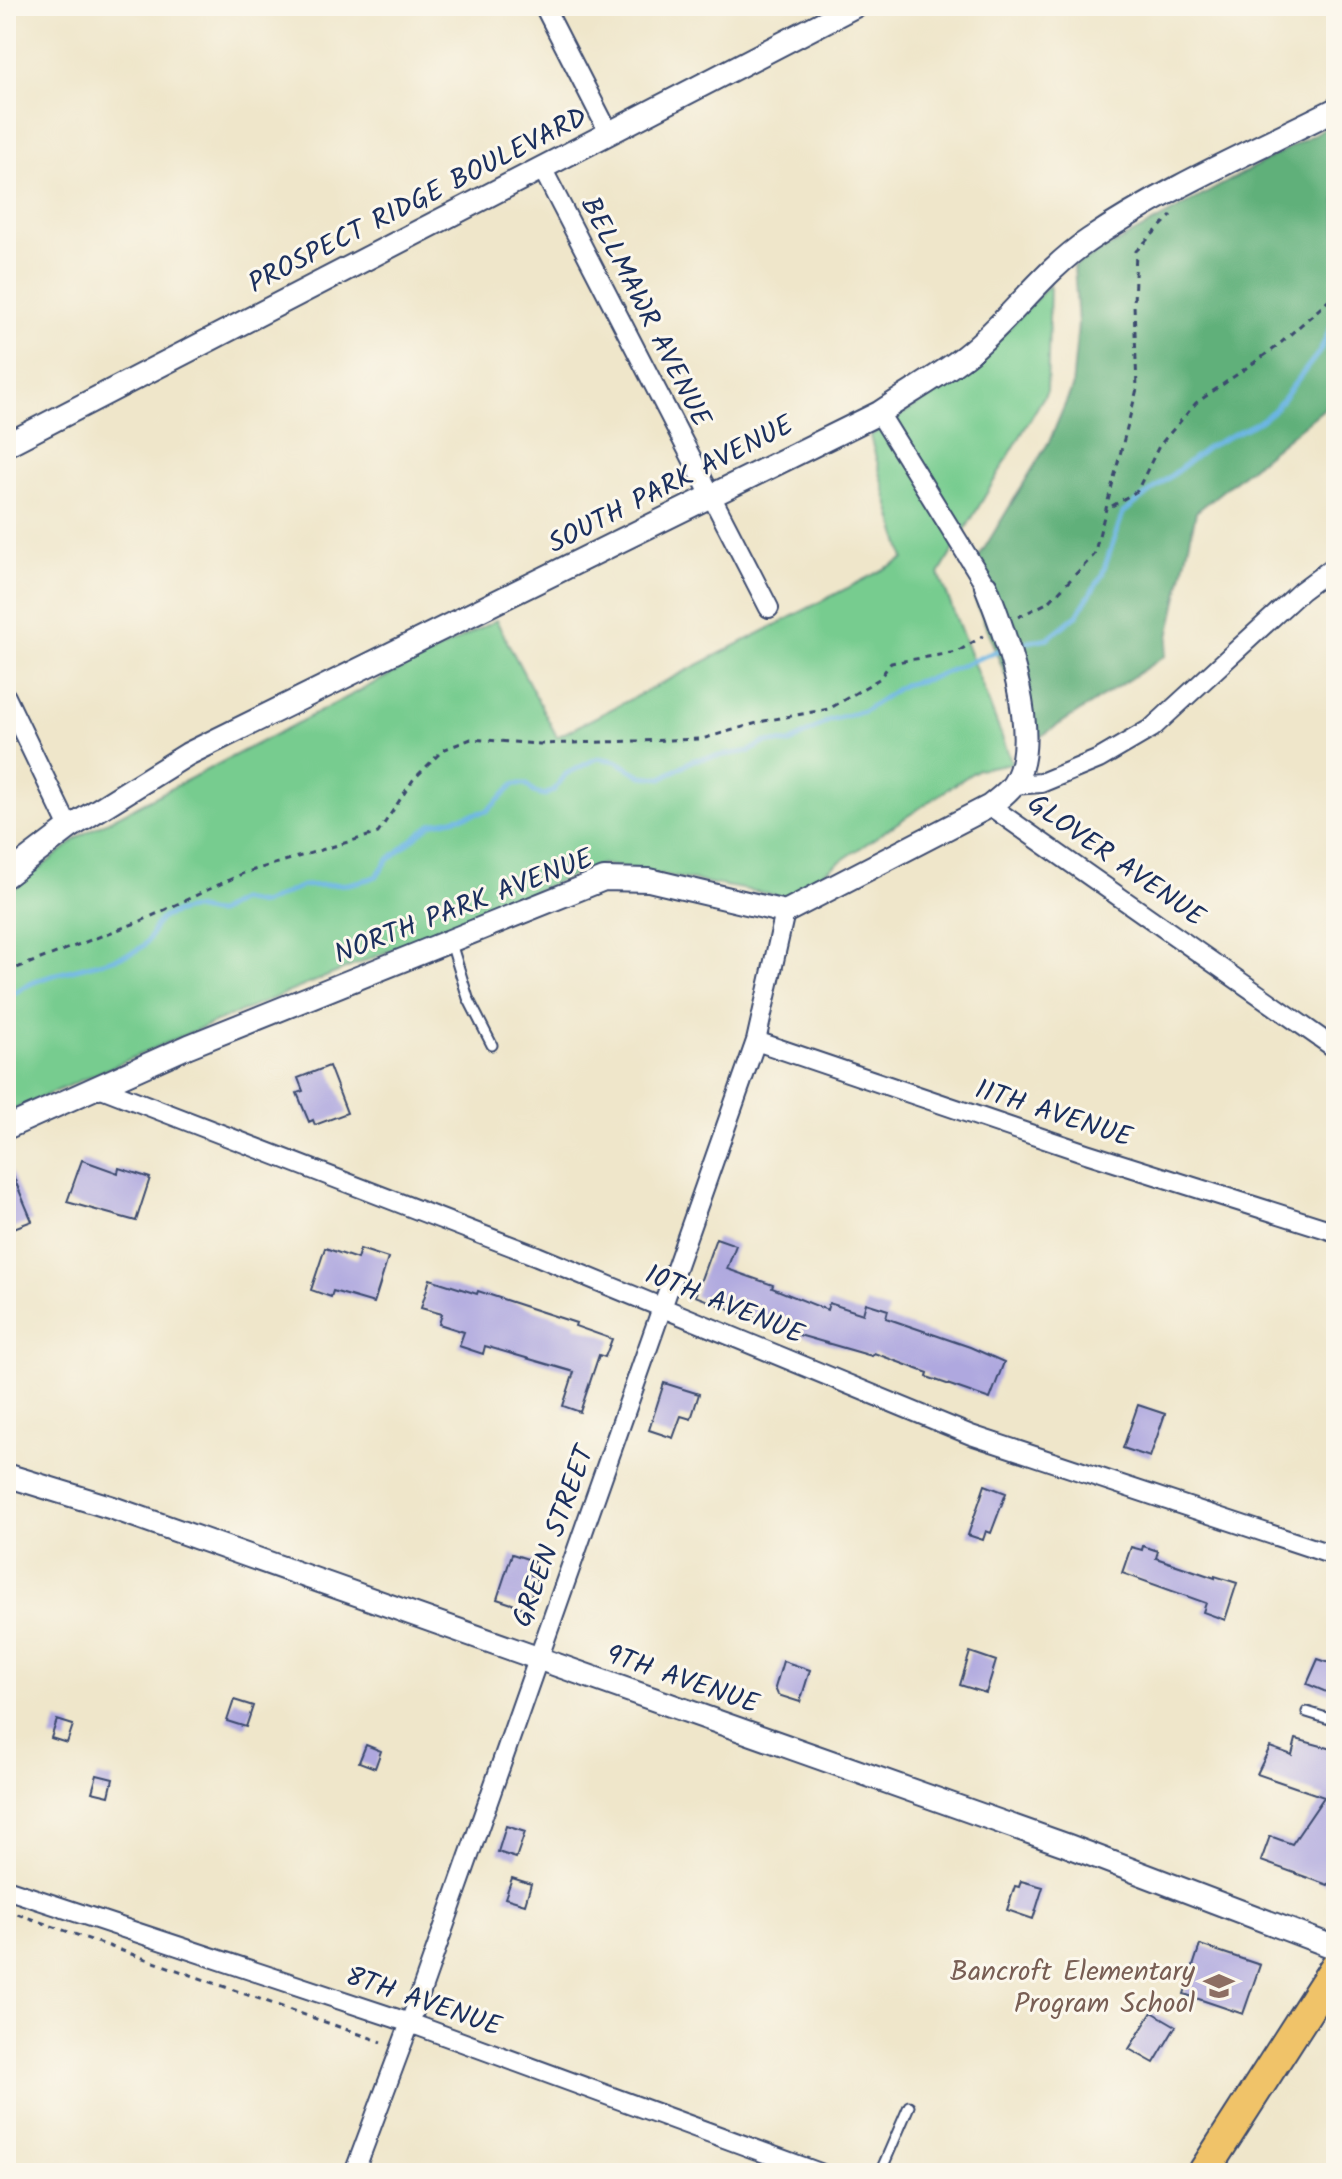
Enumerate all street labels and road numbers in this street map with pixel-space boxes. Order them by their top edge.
street label: PROSPECT RIDGE BOULEVARD [241,96,596,307]
street label: BELLMAWR AVENUE [567,189,723,436]
street label: SOUTH PARK AVENUE [540,404,802,567]
street label: GLOVER AVENUE [1017,783,1214,940]
street label: NORTH PARK AVENUE [328,837,601,977]
street label: 11TH AVENUE [969,1068,1138,1161]
street label: 10TH AVENUE [638,1253,811,1358]
street label: GREEN STREET [501,1438,609,1634]
street label: 9TH AVENUE [600,1633,765,1728]
street label: 8TH AVENUE [339,1955,508,2050]

